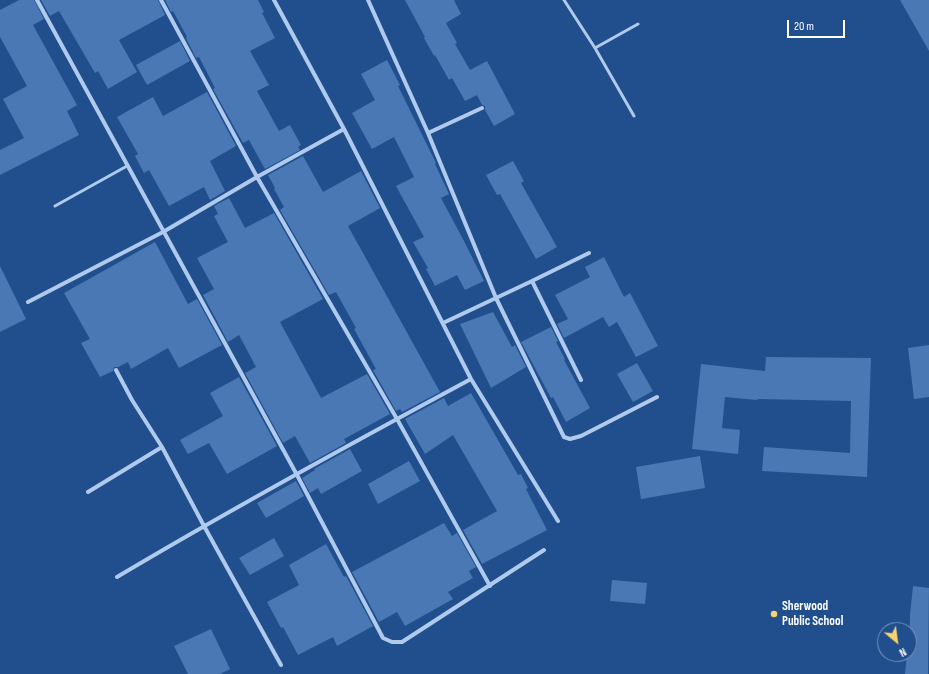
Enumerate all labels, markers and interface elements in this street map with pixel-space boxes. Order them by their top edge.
scale bar [789,12,847,38]
text: 20 m [794,19,814,34]
place label: Sherwood Public School [782,599,843,630]
marker: Sherwood Public School [769,609,779,619]
north arrow [877,622,917,662]
text: N [897,645,908,659]

